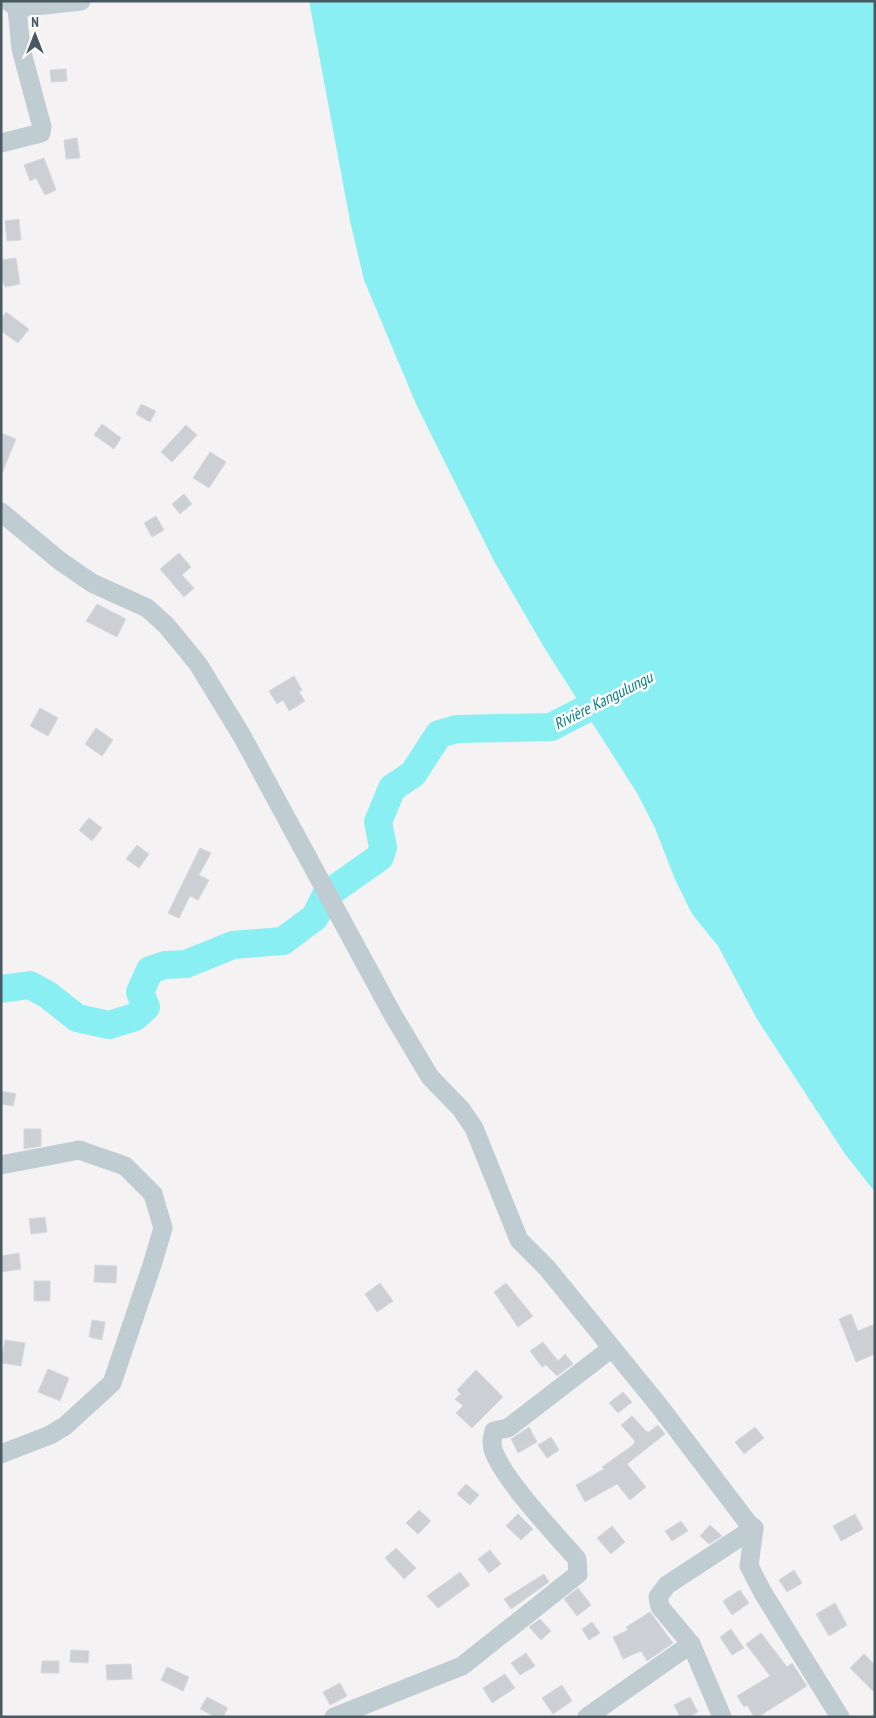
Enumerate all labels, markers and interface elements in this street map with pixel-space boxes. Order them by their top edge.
north arrow [10,10,60,60]
text: N [31,13,39,31]
water label: Rivière Kangulungu [550,666,657,733]

